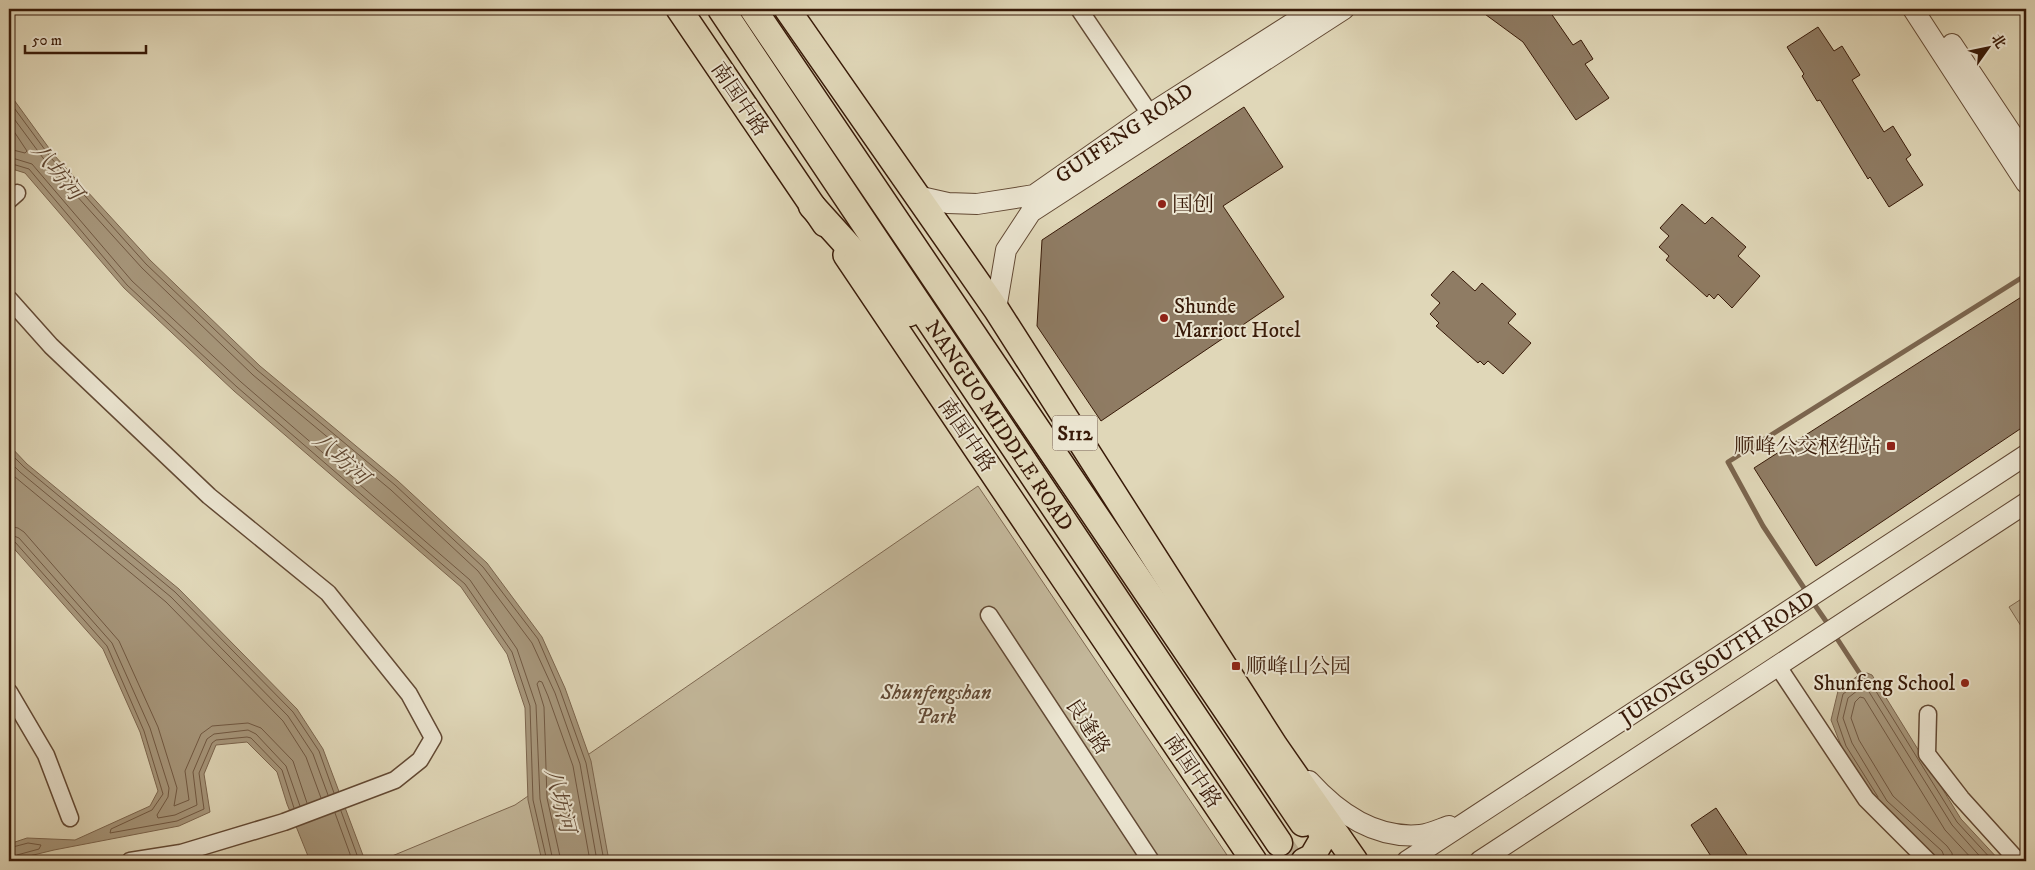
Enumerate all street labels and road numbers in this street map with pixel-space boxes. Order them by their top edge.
street label: 南国中路 [705,57,773,142]
street label: GUIFENG ROAD [1051,78,1199,190]
street label: NANGUO MIDDLE ROAD [919,316,1079,536]
street label: 南国中路 [932,393,1000,478]
road number: S112 [1052,416,1098,450]
street label: JURONG SOUTH ROAD [1614,586,1820,733]
street label: 良逢路 [1059,693,1115,760]
street label: 南国中路 [1158,729,1226,814]

